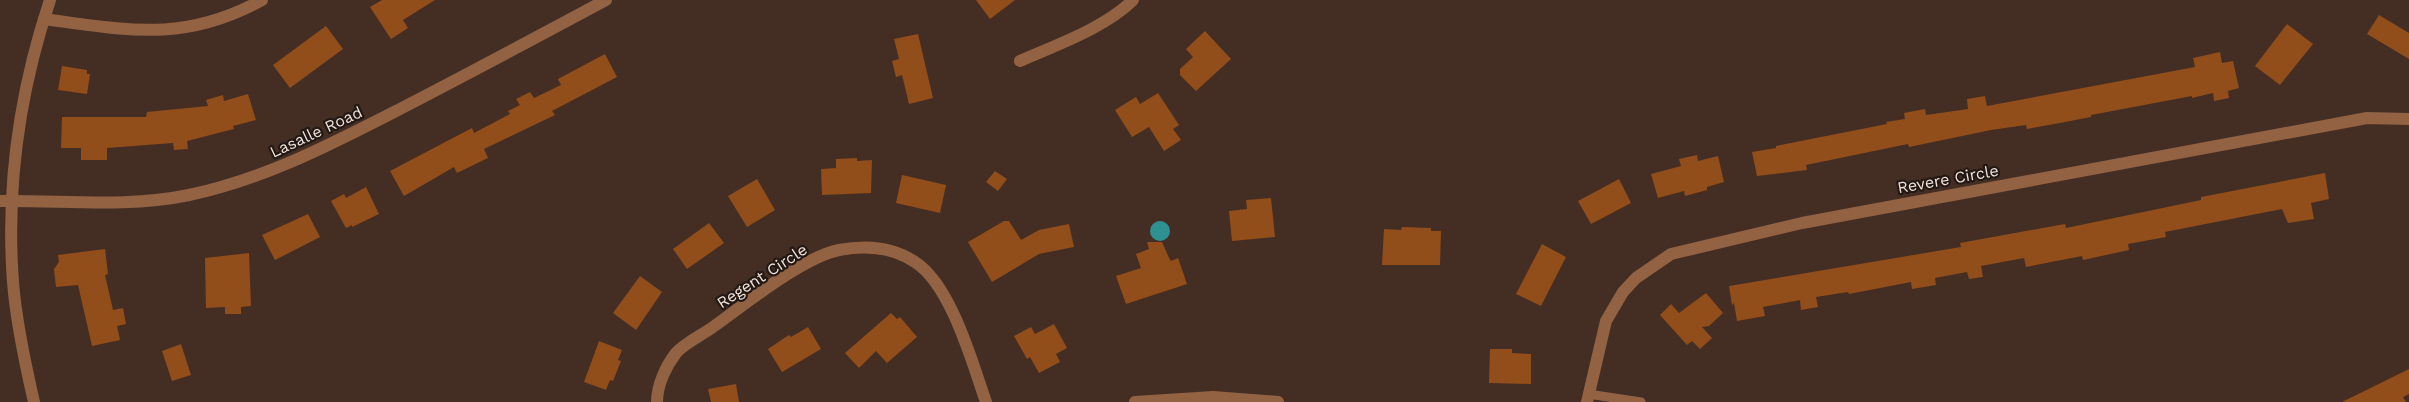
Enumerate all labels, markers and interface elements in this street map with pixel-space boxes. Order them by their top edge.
street label: Lasalle Road [267,102,365,162]
street label: Revere Circle [1896,161,2000,197]
street label: Regent Circle [713,240,811,312]

